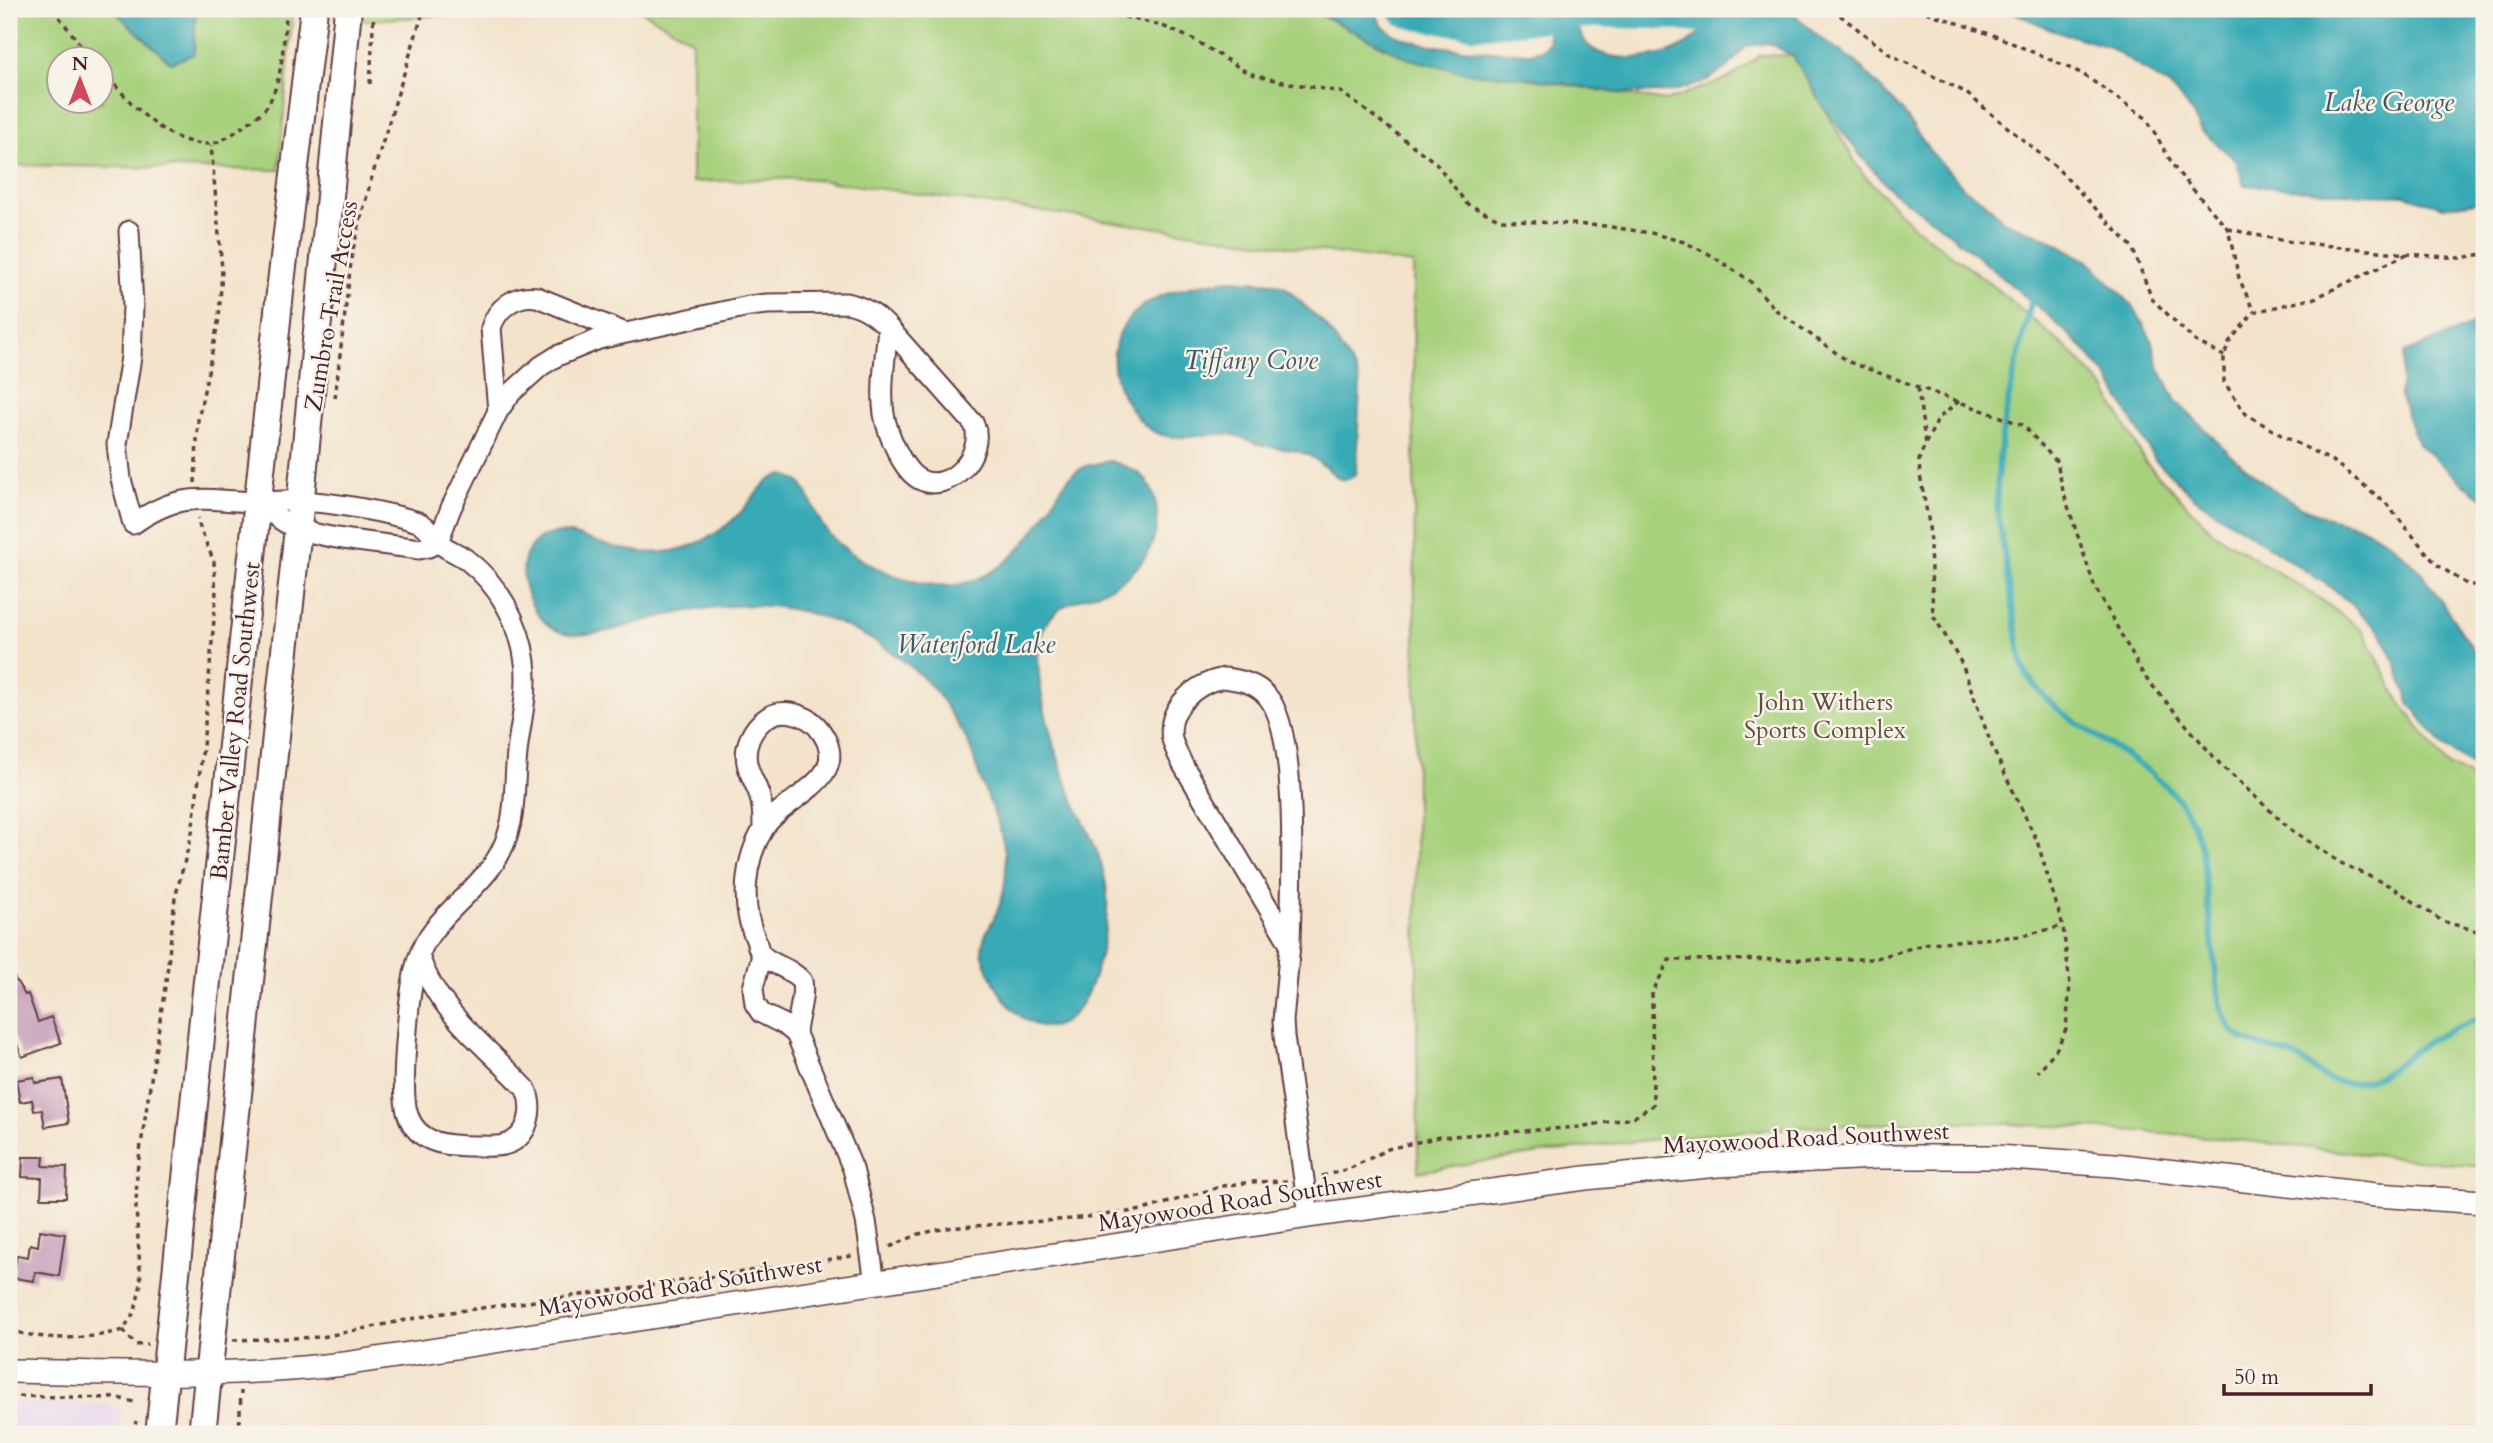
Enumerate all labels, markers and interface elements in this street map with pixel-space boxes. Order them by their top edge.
north arrow [46,46,116,116]
text: N [72,51,89,77]
water label: Lake George [2324,85,2455,120]
street label: Zumbro Trail Access [297,198,366,414]
water label: Tiffany Cove [1184,343,1319,378]
street label: Bamber Valley Road Southwest [202,560,269,882]
water label: Waterford Lake [897,627,1056,662]
park label: John Withers Sports Complex [1744,686,1906,747]
street label: Mayowood Road Southwest [1662,1114,1951,1162]
street label: Mayowood Road Southwest [1096,1163,1385,1240]
street label: Mayowood Road Southwest [536,1248,825,1325]
scale bar [2224,1352,2370,1396]
text: 50 m [2234,1363,2279,1392]

